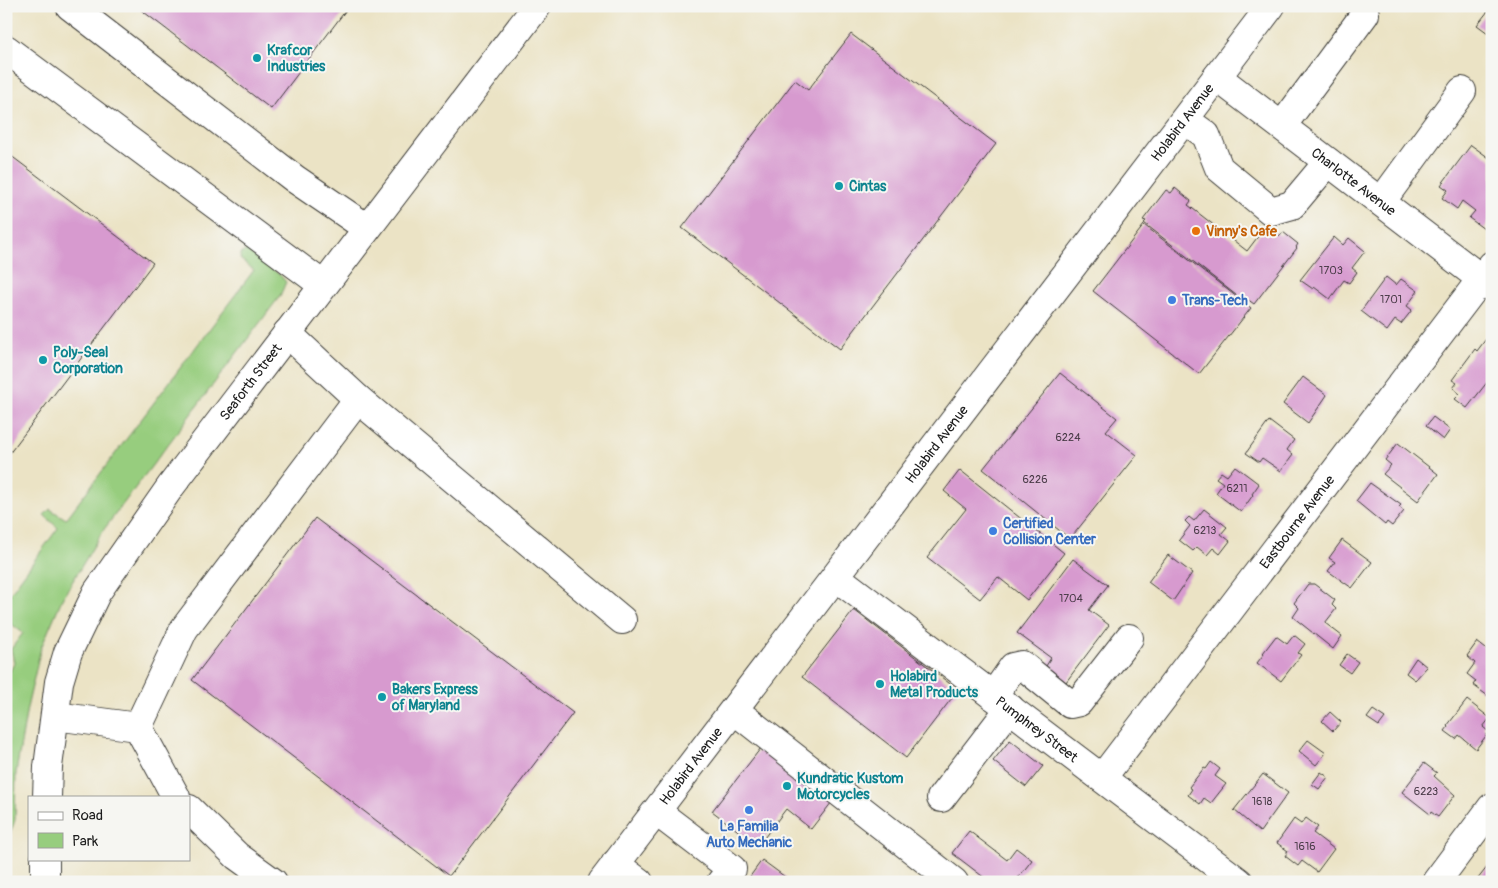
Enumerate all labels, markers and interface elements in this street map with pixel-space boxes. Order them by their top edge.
place label: Krafcor Industries [267,42,326,75]
marker: Krafcor Industries [251,52,263,64]
street label: Holabird Avenue [1147,80,1217,164]
street label: Charlotte Avenue [1308,144,1399,219]
place label: Cintas [849,178,887,195]
marker: Cintas [833,180,845,192]
place label: Vinny's Cafe [1206,223,1278,240]
marker: Vinny's Cafe [1190,225,1202,237]
house number: 1703 [1319,264,1343,277]
place label: Trans-Tech [1181,292,1248,309]
house number: 1701 [1380,293,1402,306]
marker: Trans-Tech [1166,294,1178,306]
street label: Seaforth Street [216,340,285,424]
place label: Poly-Seal Corporation [53,344,123,377]
marker: Poly-Seal Corporation [37,354,49,366]
street label: Holabird Avenue [901,402,972,486]
house number: 6224 [1055,431,1081,444]
street label: Eastbourne Avenue [1256,471,1338,572]
house number: 6226 [1022,473,1048,486]
house number: 6211 [1226,482,1248,495]
place label: Certified Collision Center [1003,515,1097,548]
house number: 6213 [1194,524,1217,537]
marker: Certified Collision Center [987,525,999,537]
house number: 1704 [1059,592,1084,605]
place label: Holabird Metal Products [890,668,979,701]
marker: Holabird Metal Products [874,678,886,690]
place label: Bakers Express of Maryland [391,681,479,714]
marker: Bakers Express of Maryland [376,691,388,703]
street label: Pumphrey Street [992,693,1082,766]
street label: Holabird Avenue [656,724,726,808]
place label: Kundratic Kustom Motorcycles [797,770,904,803]
marker: Kundratic Kustom Motorcycles [781,780,793,792]
house number: 6223 [1414,785,1438,798]
house number: 1618 [1252,795,1273,808]
legend [28,796,190,860]
marker: La Familia Auto Mechanic [743,804,755,816]
text: Road [72,806,103,825]
place label: La Familia Auto Mechanic [706,818,792,851]
text: Park [72,832,99,851]
house number: 1616 [1294,840,1316,853]

